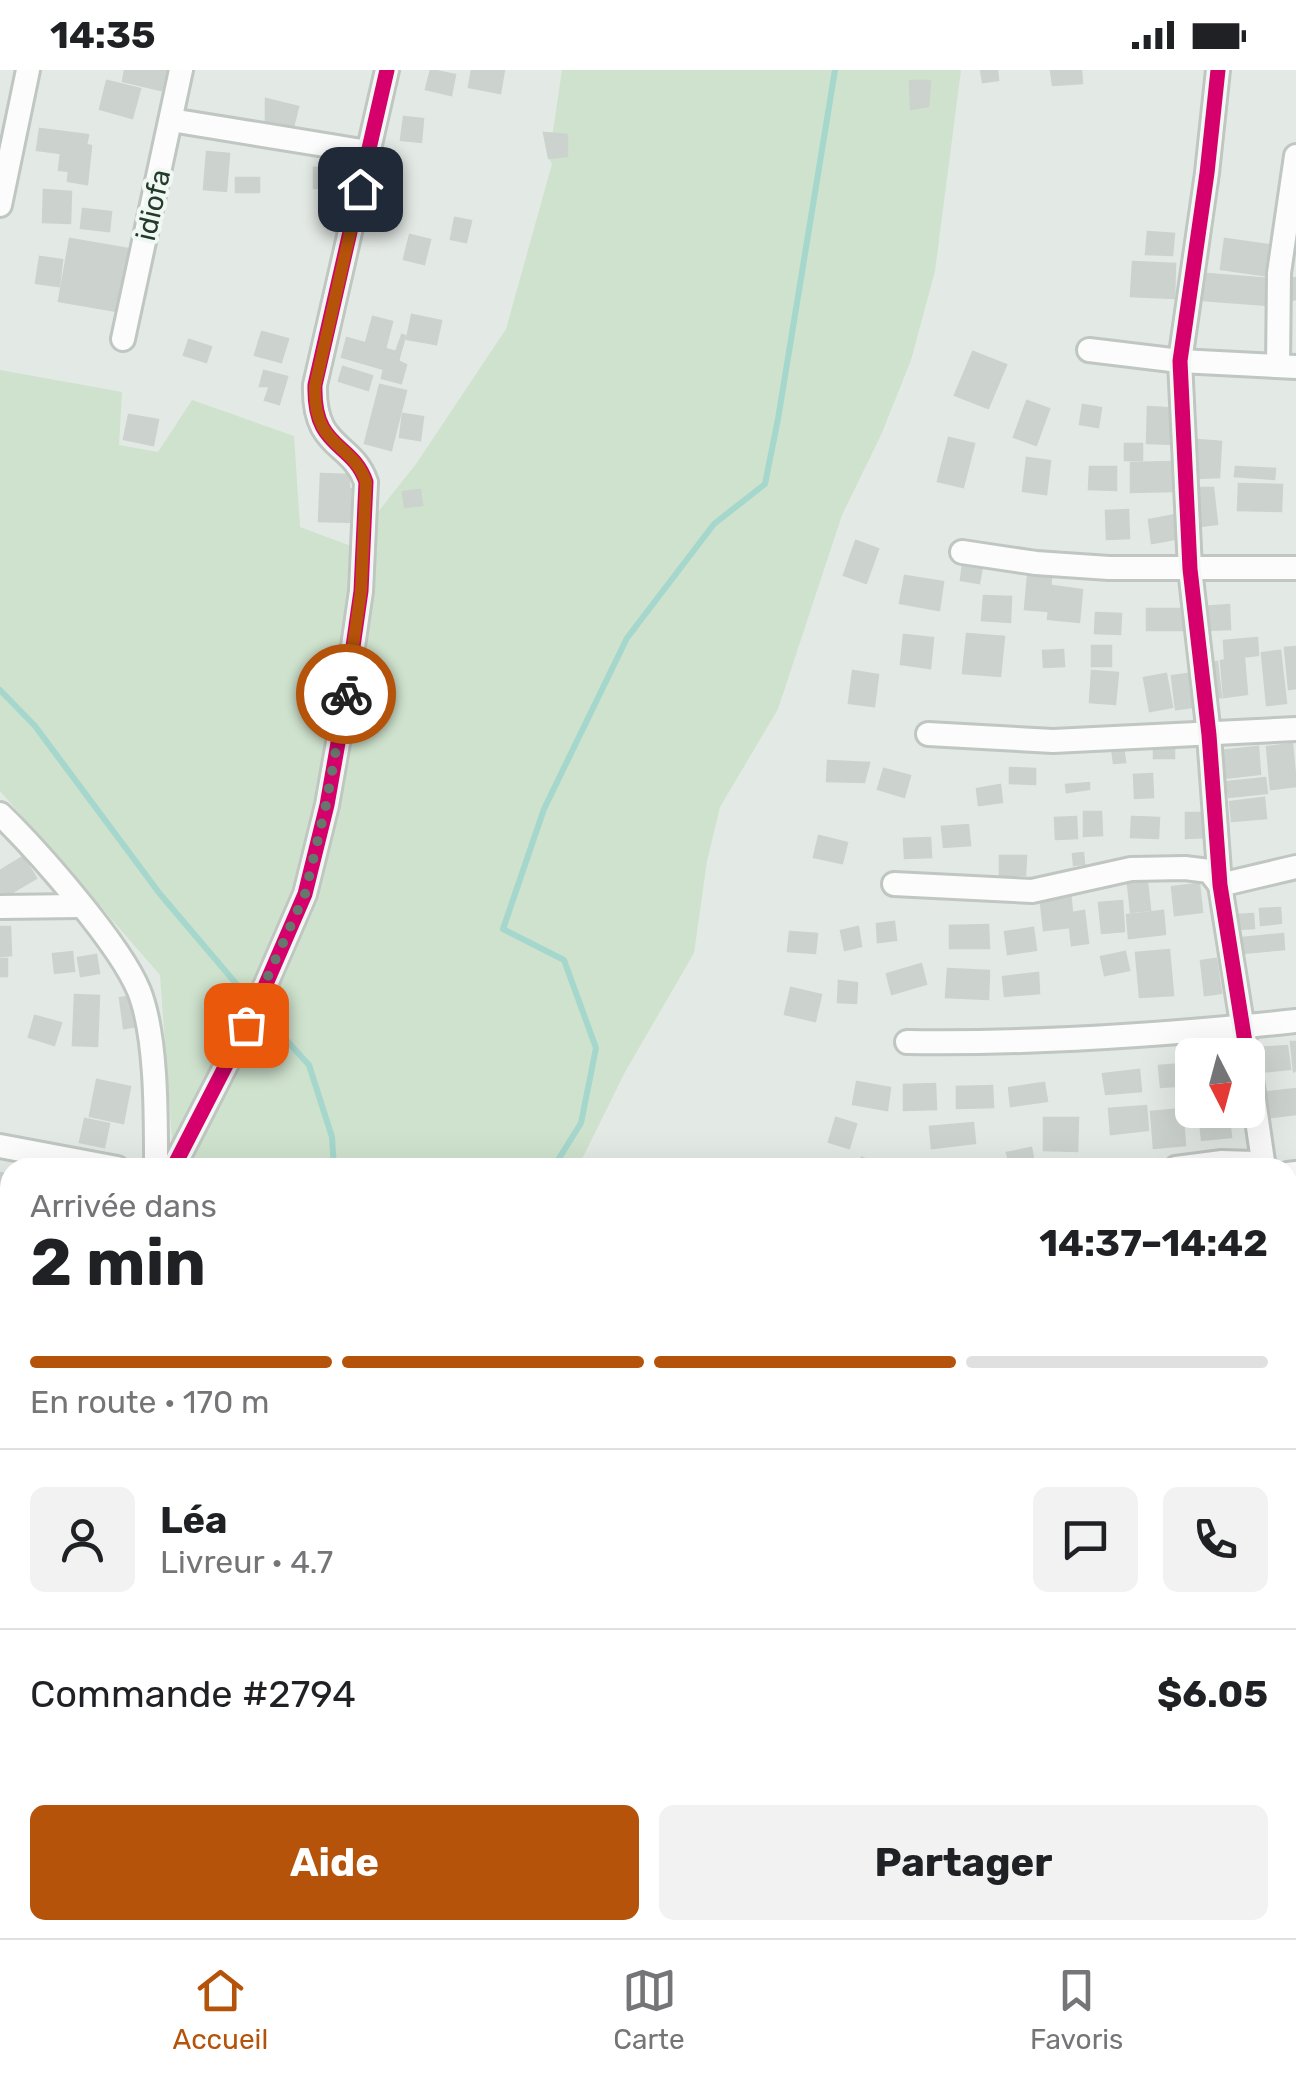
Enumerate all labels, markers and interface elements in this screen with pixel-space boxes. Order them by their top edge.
text: 14:35 [50,12,156,58]
pin [318,147,403,232]
icon: home [333,162,388,217]
street label: idiofa [129,166,177,244]
courier [296,644,396,744]
icon: bike [319,667,374,722]
pin [204,983,289,1068]
icon: bag [219,998,274,1053]
north arrow [1175,1038,1265,1128]
map controls [1175,1038,1265,1128]
text: Arrivée dans [30,1187,217,1225]
text: 14:37–14:42 [1039,1220,1268,1266]
text: 2 min [30,1224,206,1301]
text: En route · 170 m [30,1383,270,1421]
button: person [30,1487,135,1592]
button: chat [1033,1487,1138,1592]
button: phone [1163,1487,1268,1592]
text: Léa [160,1497,228,1543]
text: Livreur · 4.7 [160,1543,333,1581]
text: Commande #2794 [30,1671,356,1717]
text: $6.05 [1157,1671,1268,1717]
button: Aide [30,1805,639,1920]
button: Partager [659,1805,1268,1920]
tab: Accueil [173,1963,268,2056]
tab: Carte [613,1963,685,2056]
tab: Favoris [1030,1963,1123,2056]

